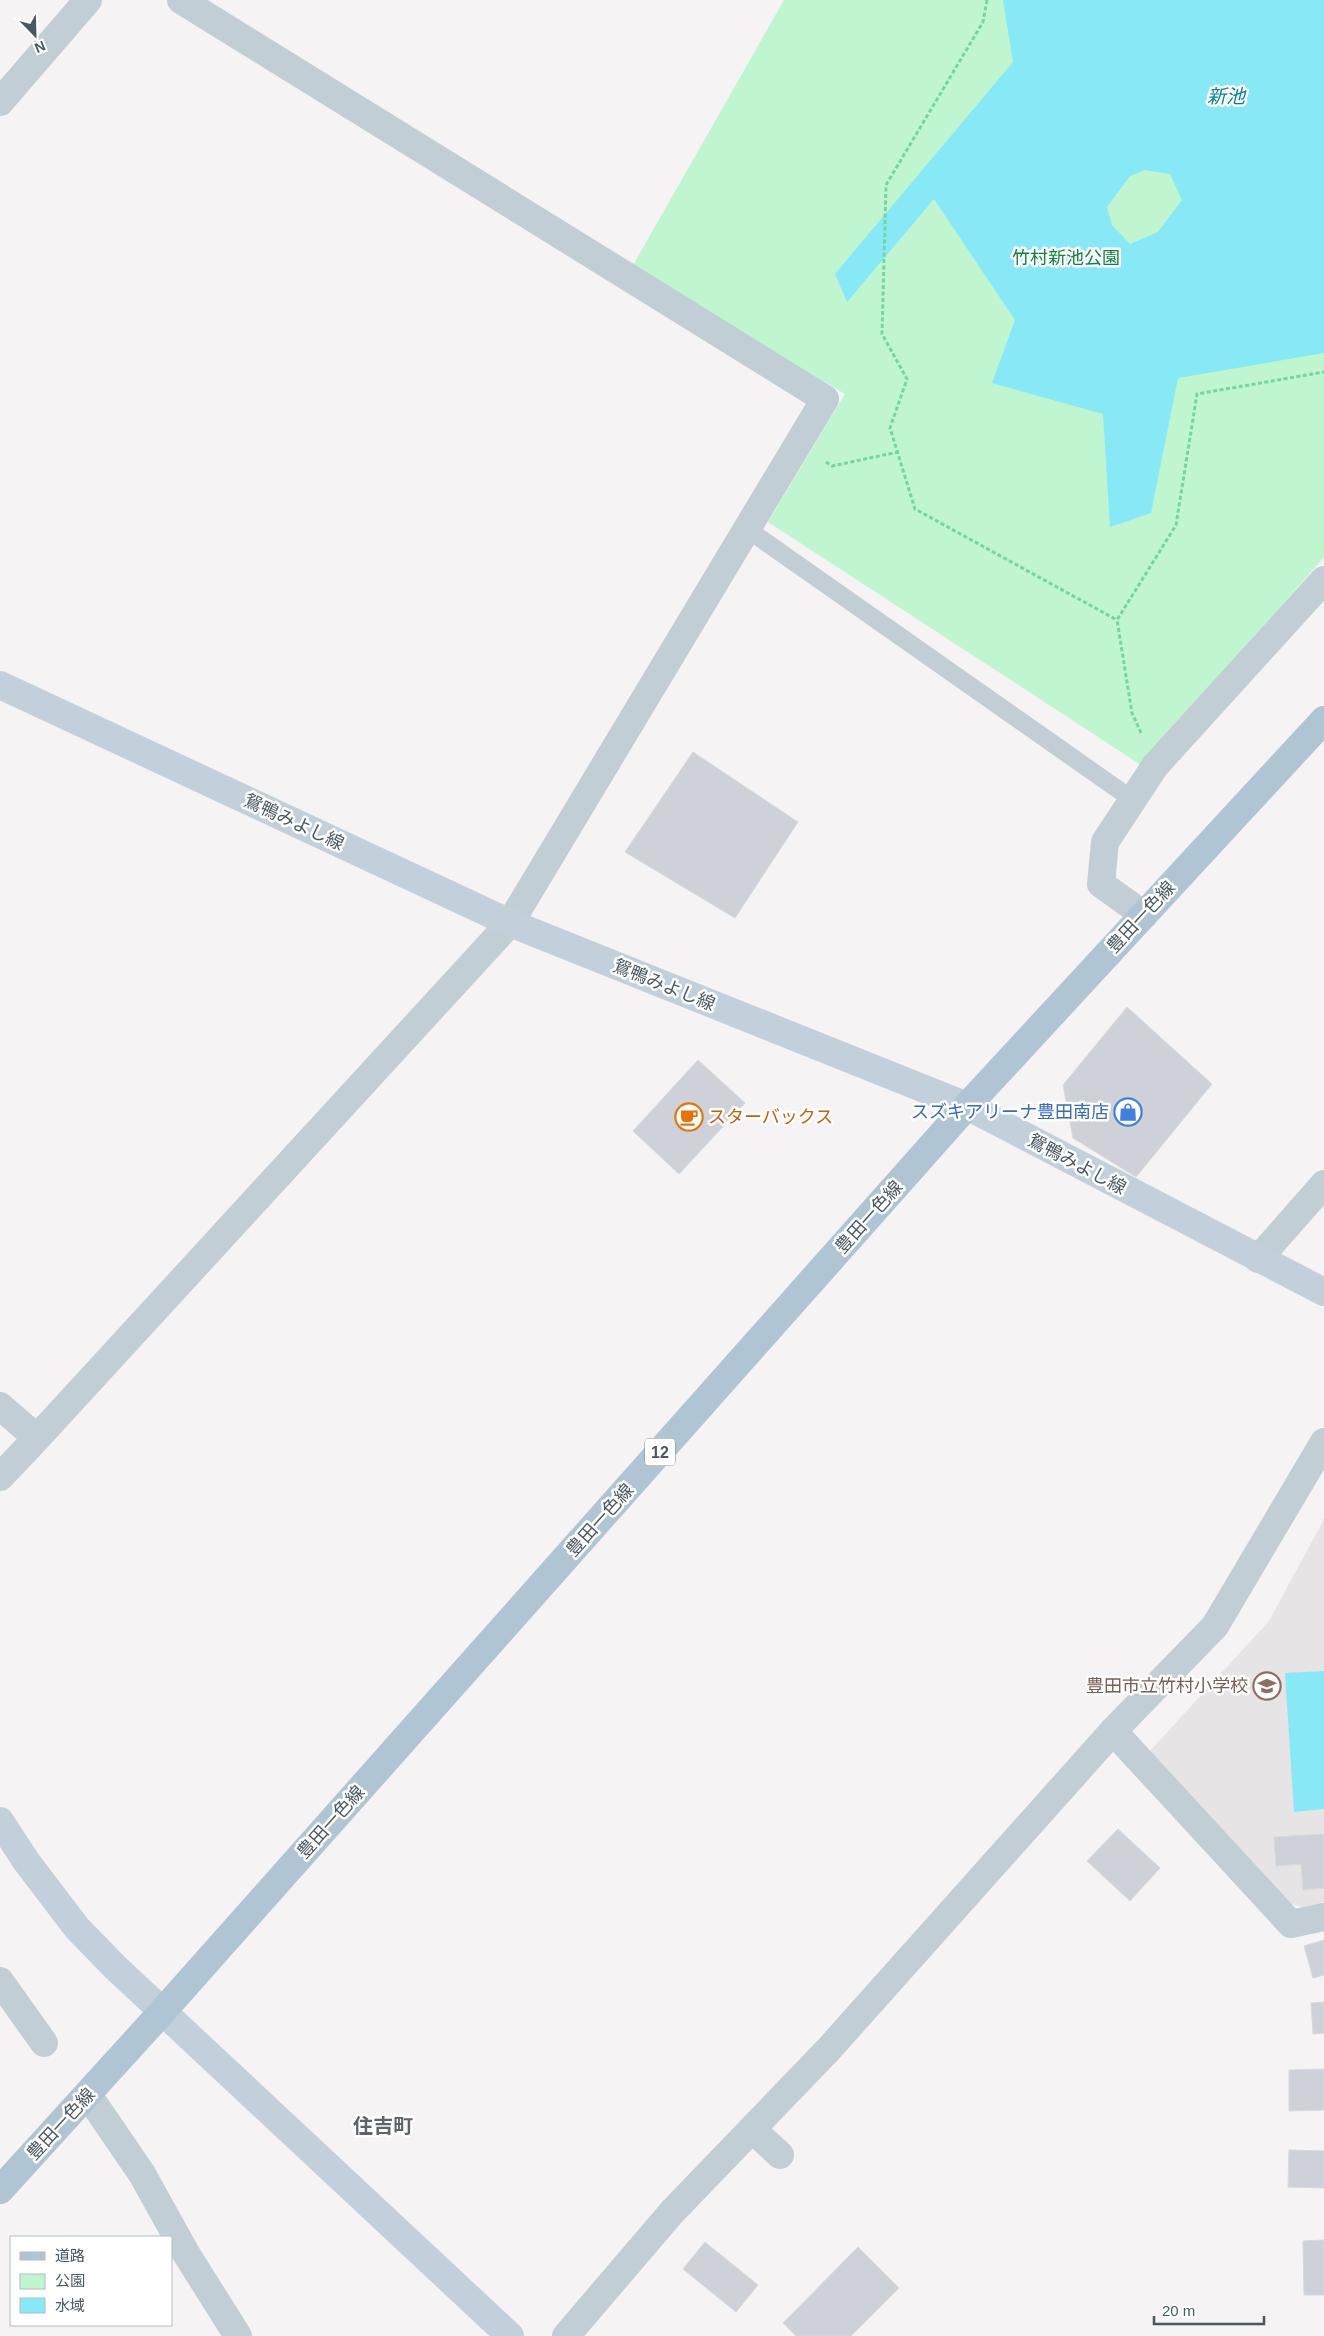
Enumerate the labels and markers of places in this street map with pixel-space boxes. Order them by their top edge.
shop icon: スズキアリーナ豊田南店 [1113,1097,1143,1127]
cafe icon: スターバックス [674,1102,704,1132]
place label: スズキアリーナ豊田南店 [911,1102,1109,1122]
place label: スターバックス [708,1107,833,1127]
school or university icon: 豊田市立竹村小学校 [1252,1671,1282,1701]
place label: 豊田市立竹村小学校 [1086,1676,1248,1696]

